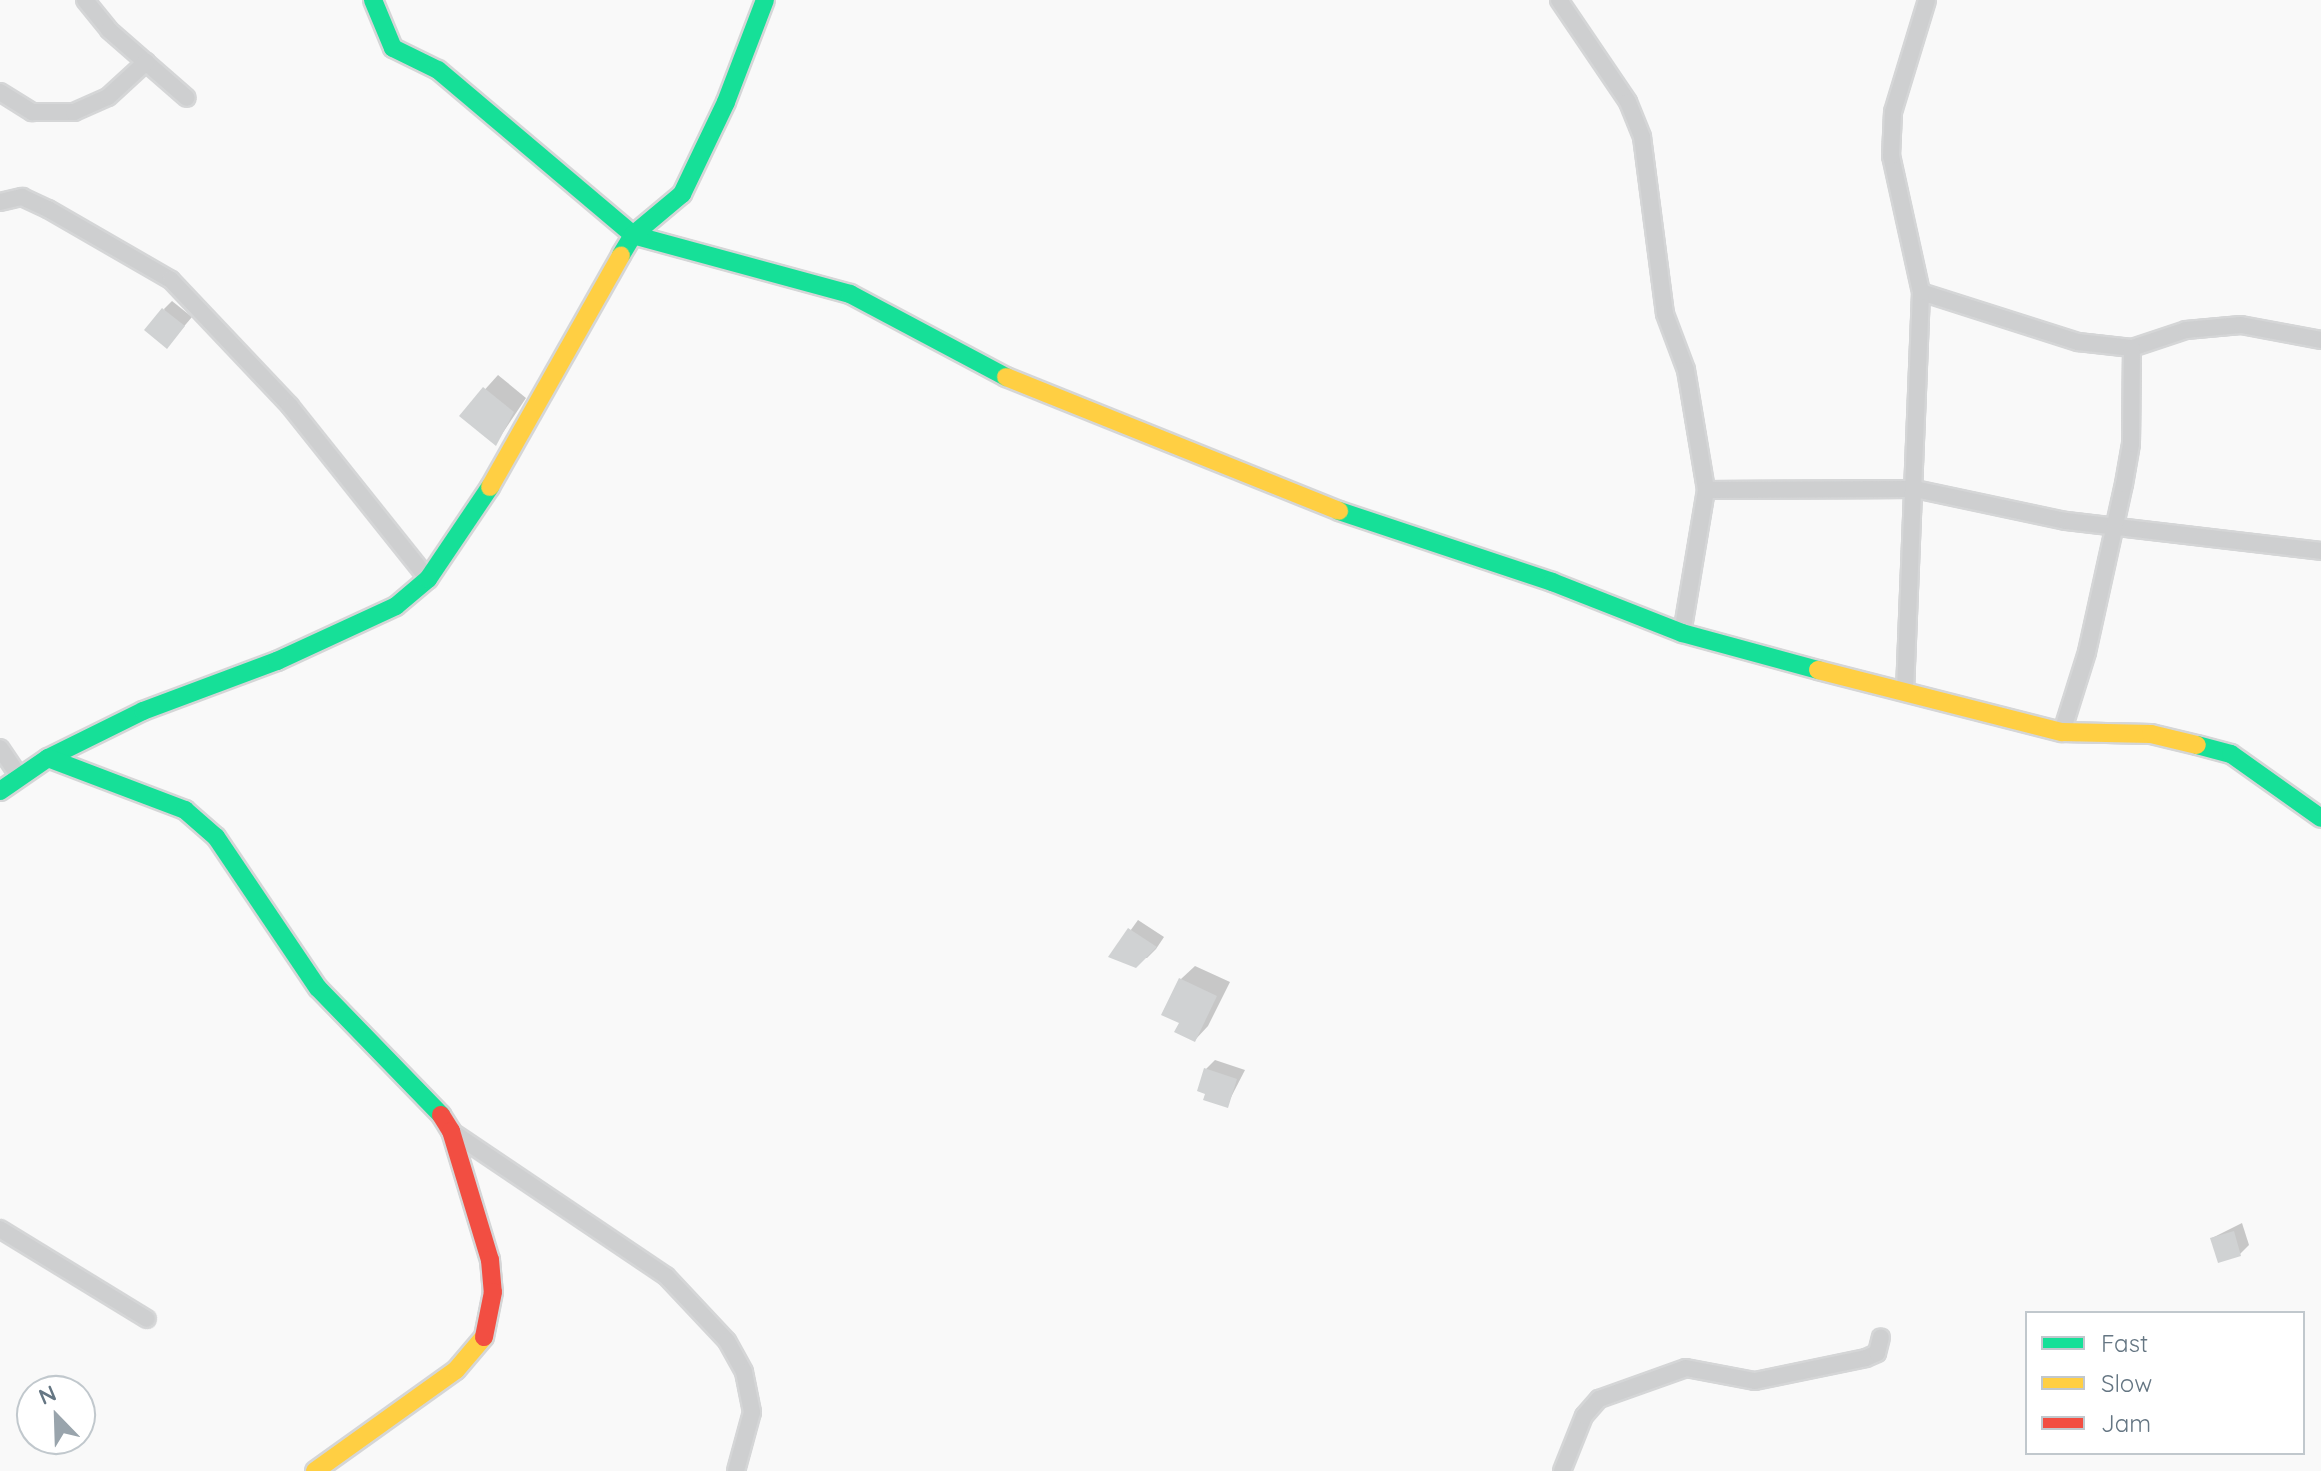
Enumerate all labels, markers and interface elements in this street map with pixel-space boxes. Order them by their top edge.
legend [2025,1311,2305,1455]
text: Fast [2101,1328,2148,1358]
text: Slow [2101,1368,2152,1398]
north arrow [16,1375,96,1455]
text: N [34,1379,60,1411]
text: Jam [2101,1408,2151,1438]

